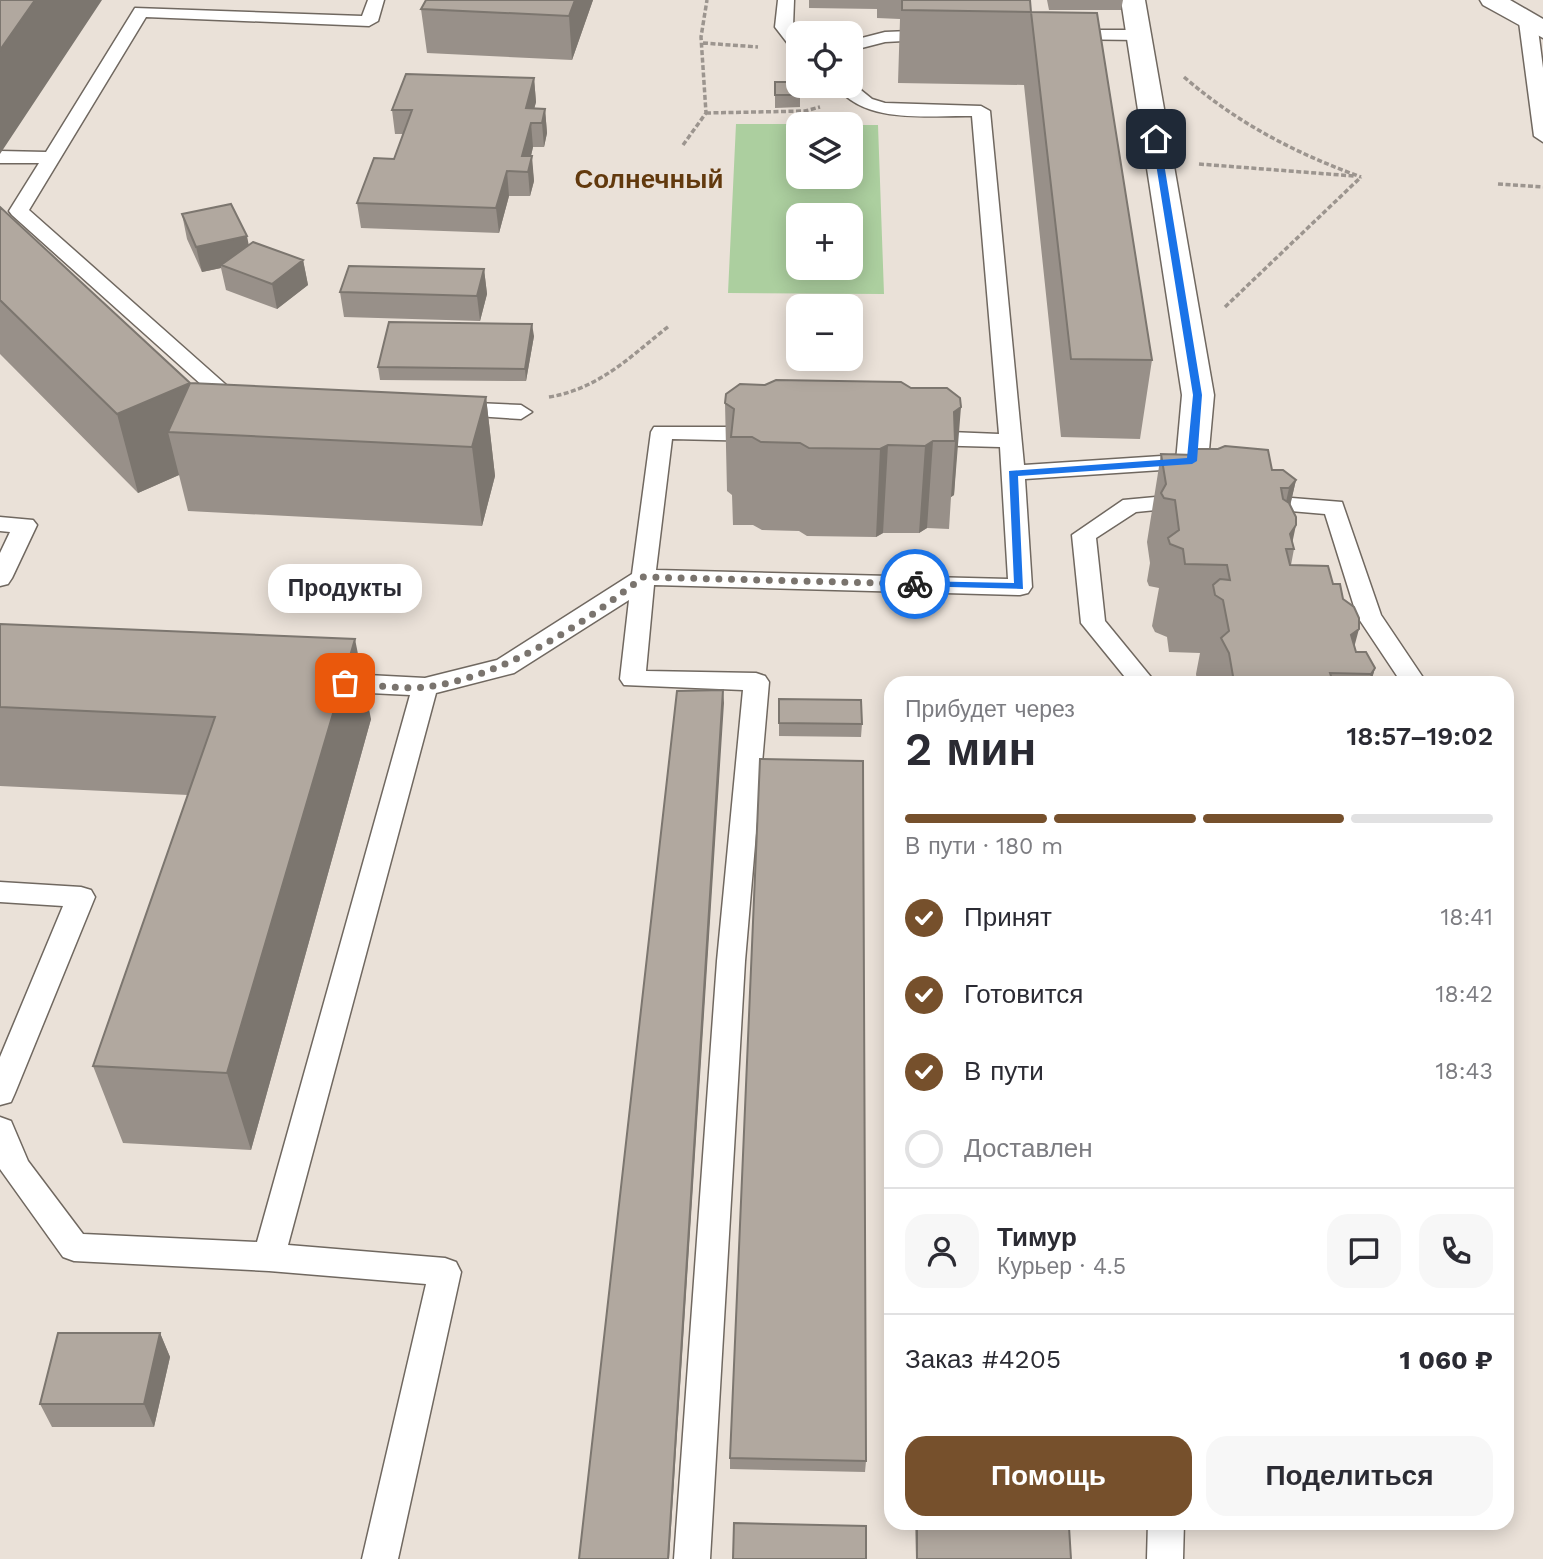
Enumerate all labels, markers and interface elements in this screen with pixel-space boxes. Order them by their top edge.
map controls [786,21,863,371]
button: locate [786,21,863,98]
pin [1126,109,1186,169]
button: layers [786,112,863,189]
icon: home [1137,120,1175,158]
district label: Солнечный [574,164,724,194]
button: + [786,203,863,280]
button: − [786,294,863,371]
courier [880,549,950,619]
callout: Продукты [268,564,422,613]
icon: bike [896,565,934,603]
text: Продукты [288,575,402,602]
pin [315,653,375,713]
icon: bag [326,664,364,702]
text: Прибудет через [905,696,1075,723]
text: 18:57–19:02 [1346,721,1493,751]
text: 2 мин [905,722,1036,776]
text: В пути · 180 m [905,833,1063,860]
icon: check [905,899,943,937]
text: Принят [964,902,1052,932]
text: 18:41 [1440,904,1493,931]
icon: check [905,976,943,1014]
text: Готовится [964,979,1083,1009]
text: 18:42 [1436,981,1493,1008]
icon: check [905,1053,943,1091]
text: В пути [964,1056,1044,1086]
text: 18:43 [1436,1058,1493,1085]
text: Доставлен [964,1133,1093,1163]
button: person [905,1214,979,1288]
button: chat [1327,1214,1401,1288]
button: phone [1419,1214,1493,1288]
text: Тимур [997,1222,1077,1252]
text: Курьер · 4.5 [997,1253,1126,1280]
text: Заказ #4205 [905,1344,1061,1374]
text: 1 060 ₽ [1400,1345,1493,1375]
button: Помощь [905,1436,1192,1516]
button: Поделиться [1206,1436,1493,1516]

